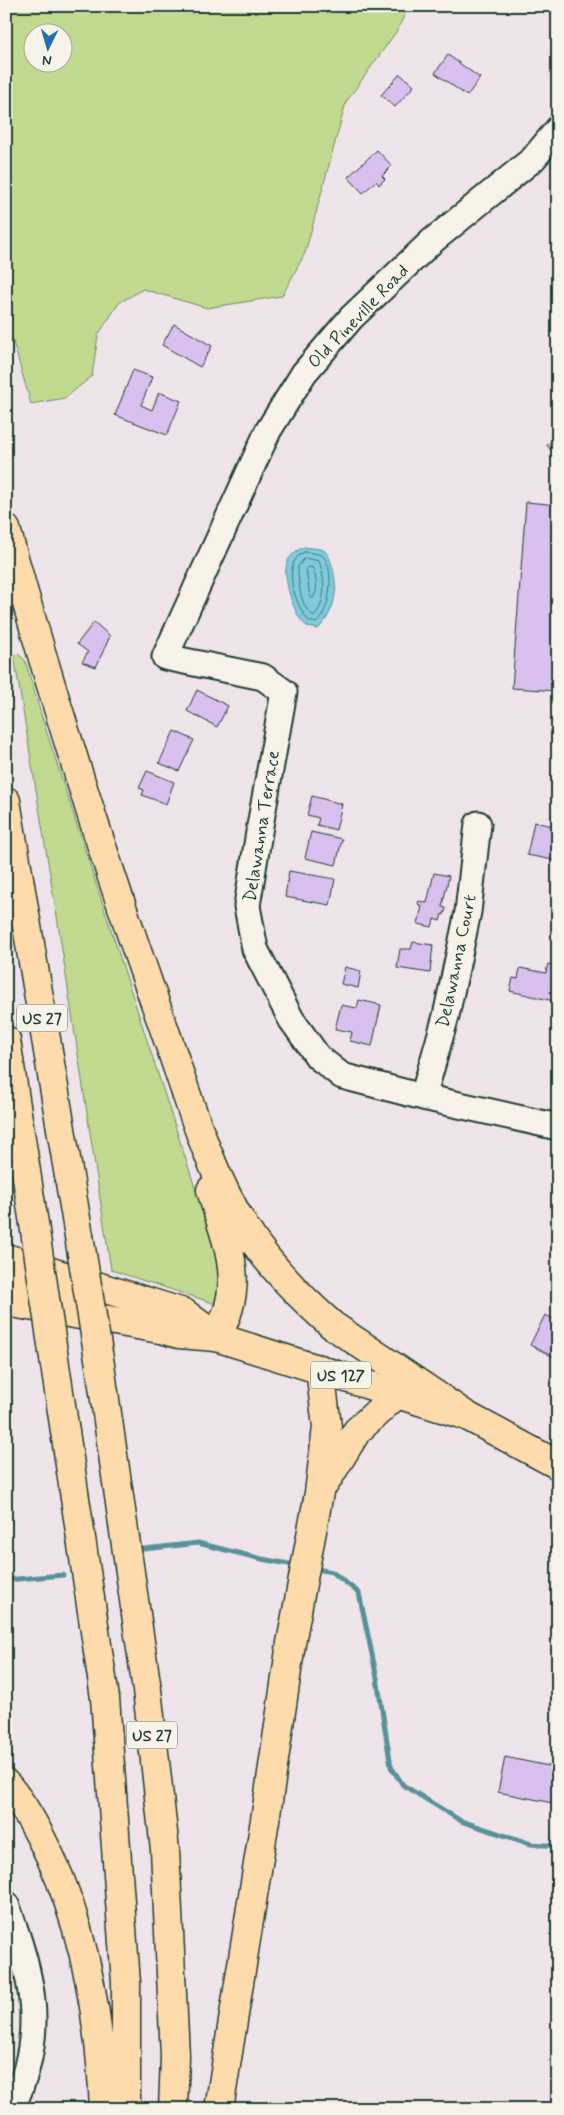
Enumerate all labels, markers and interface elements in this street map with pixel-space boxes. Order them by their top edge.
north arrow [22,22,72,72]
text: N [42,51,52,69]
street label: Old Pineville Road [303,259,415,374]
street label: Delawanna Terrace [238,749,286,904]
street label: Delawanna Court [431,892,483,1030]
road number: US 27 [17,1004,67,1032]
road number: US 127 [311,1362,371,1388]
road number: US 27 [127,1722,177,1748]

